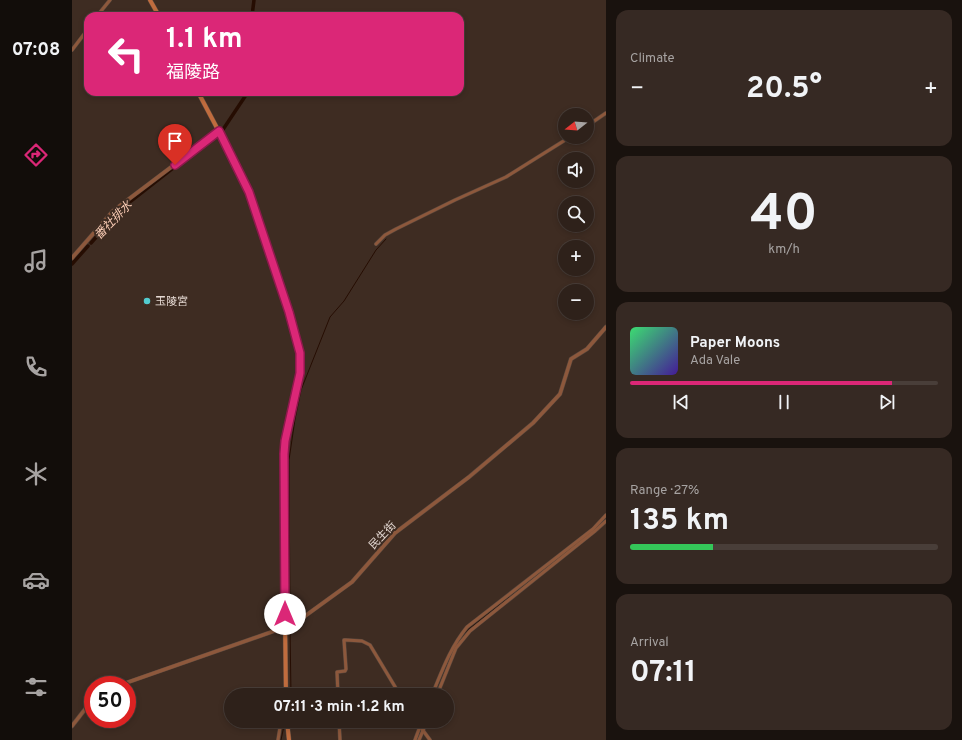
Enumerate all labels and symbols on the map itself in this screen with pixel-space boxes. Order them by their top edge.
north arrow [558,108,594,144]
pin [158,124,192,165]
water label: 番社排水 [91,197,137,244]
place label: 玉陵宮 [155,295,188,309]
marker: 玉陵宮 [142,296,152,306]
street label: 民生街 [366,519,399,552]
position arrow [264,593,306,635]
speed limit sign: 50 [84,676,136,728]

